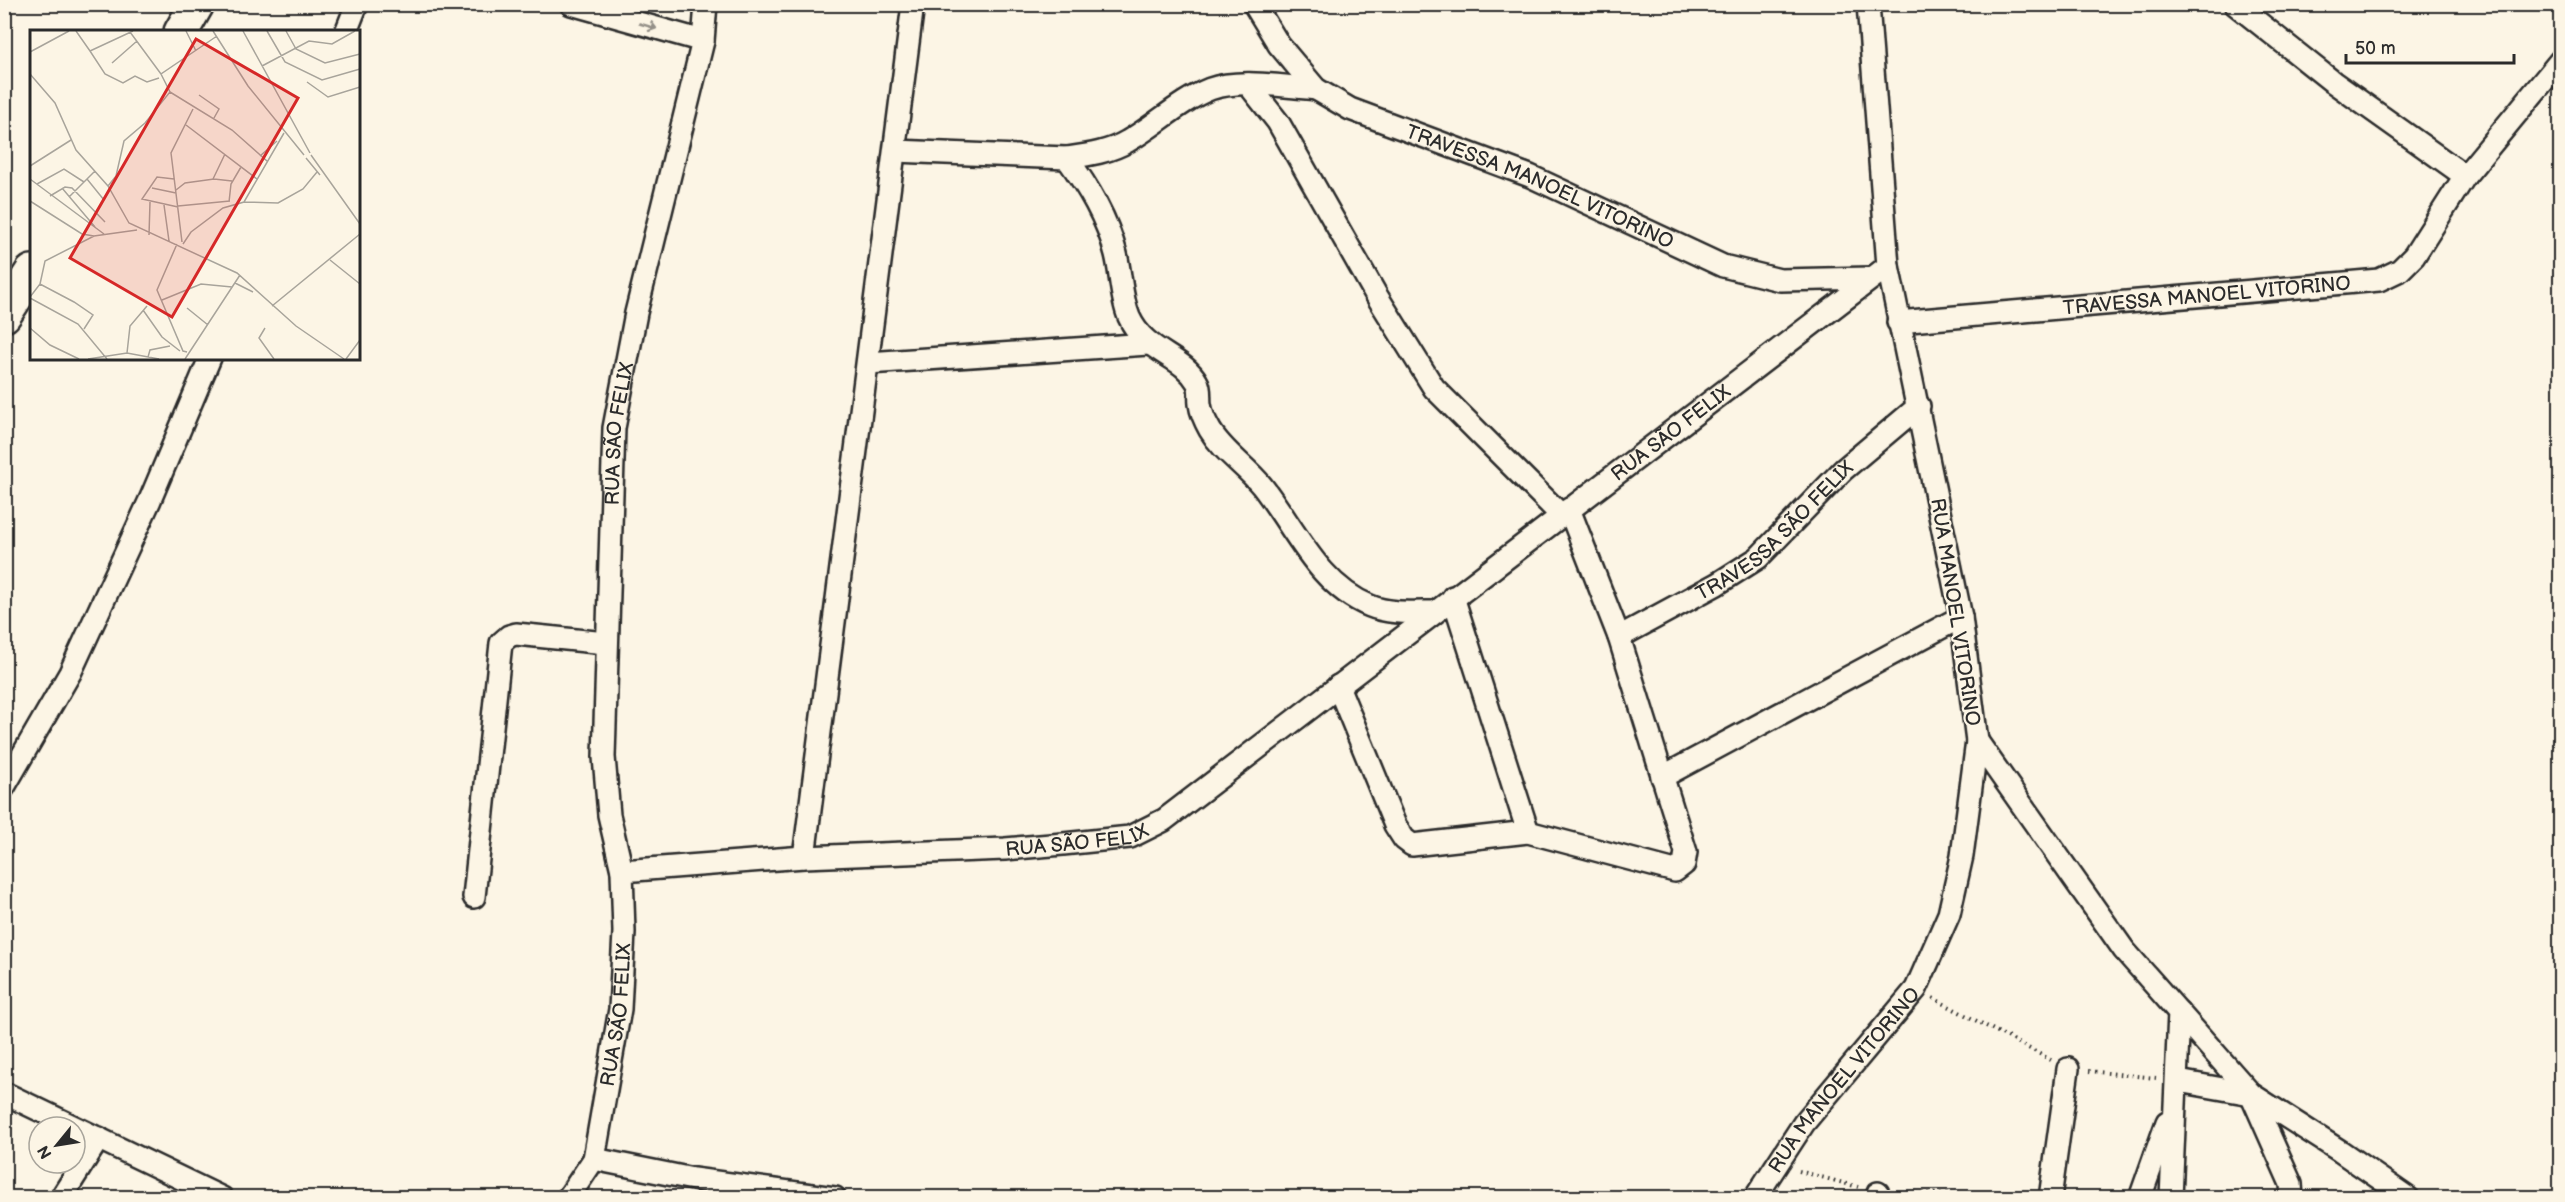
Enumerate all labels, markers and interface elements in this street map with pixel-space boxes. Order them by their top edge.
one-way arrow [638,21,657,32]
scale bar [2346,27,2514,65]
inset map [30,30,360,360]
text: 50 m [2355,38,2396,59]
street label: TRAVESSA MANOEL VITORINO [1402,120,1677,254]
street label: TRAVESSA MANOEL VITORINO [2062,272,2352,321]
street label: RUA SÃO FELIX [601,360,639,506]
street label: RUA SÃO FELIX [1607,380,1736,487]
street label: TRAVESSA SÃO FELIX [1692,455,1859,606]
street label: RUA MANOEL VITORINO [1925,496,1985,728]
street label: RUA SÃO FELIX [1004,818,1153,862]
street label: RUA SÃO FELIX [596,942,636,1088]
street label: RUA MANOEL VITORINO [1764,983,1925,1178]
north arrow [27,1115,87,1175]
text: N [34,1142,57,1162]

